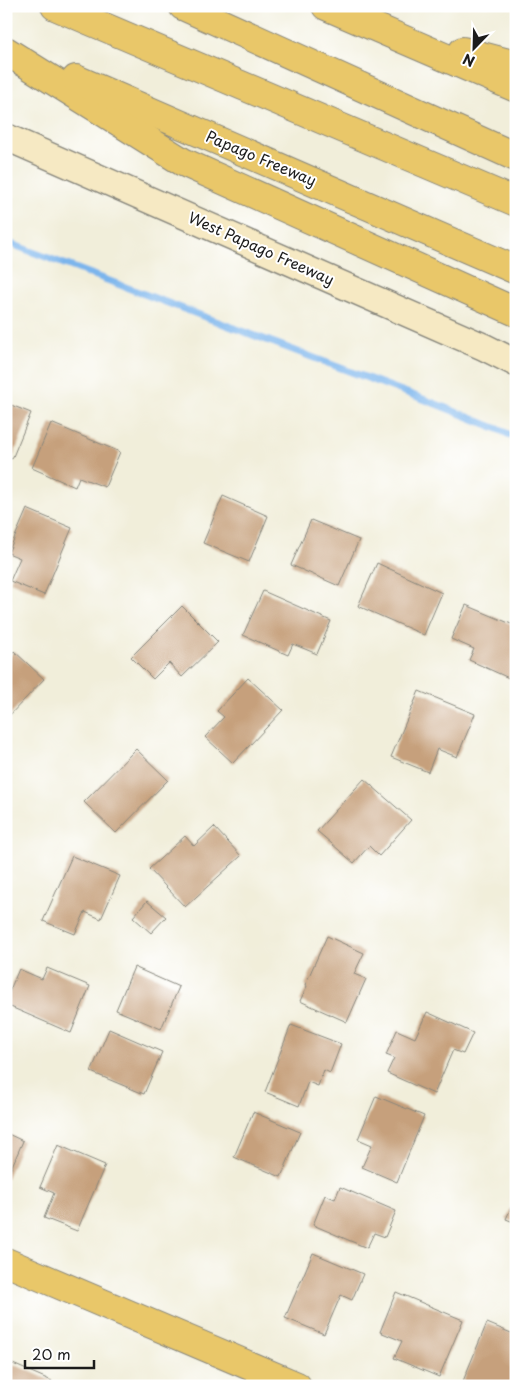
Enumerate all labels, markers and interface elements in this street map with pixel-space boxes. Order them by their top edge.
north arrow [450,22,500,72]
text: N [460,49,478,72]
street label: Papago Freeway [203,124,320,191]
street label: West Papago Freeway [185,205,338,290]
scale bar [25,1337,94,1369]
text: 20 m [32,1342,71,1365]

